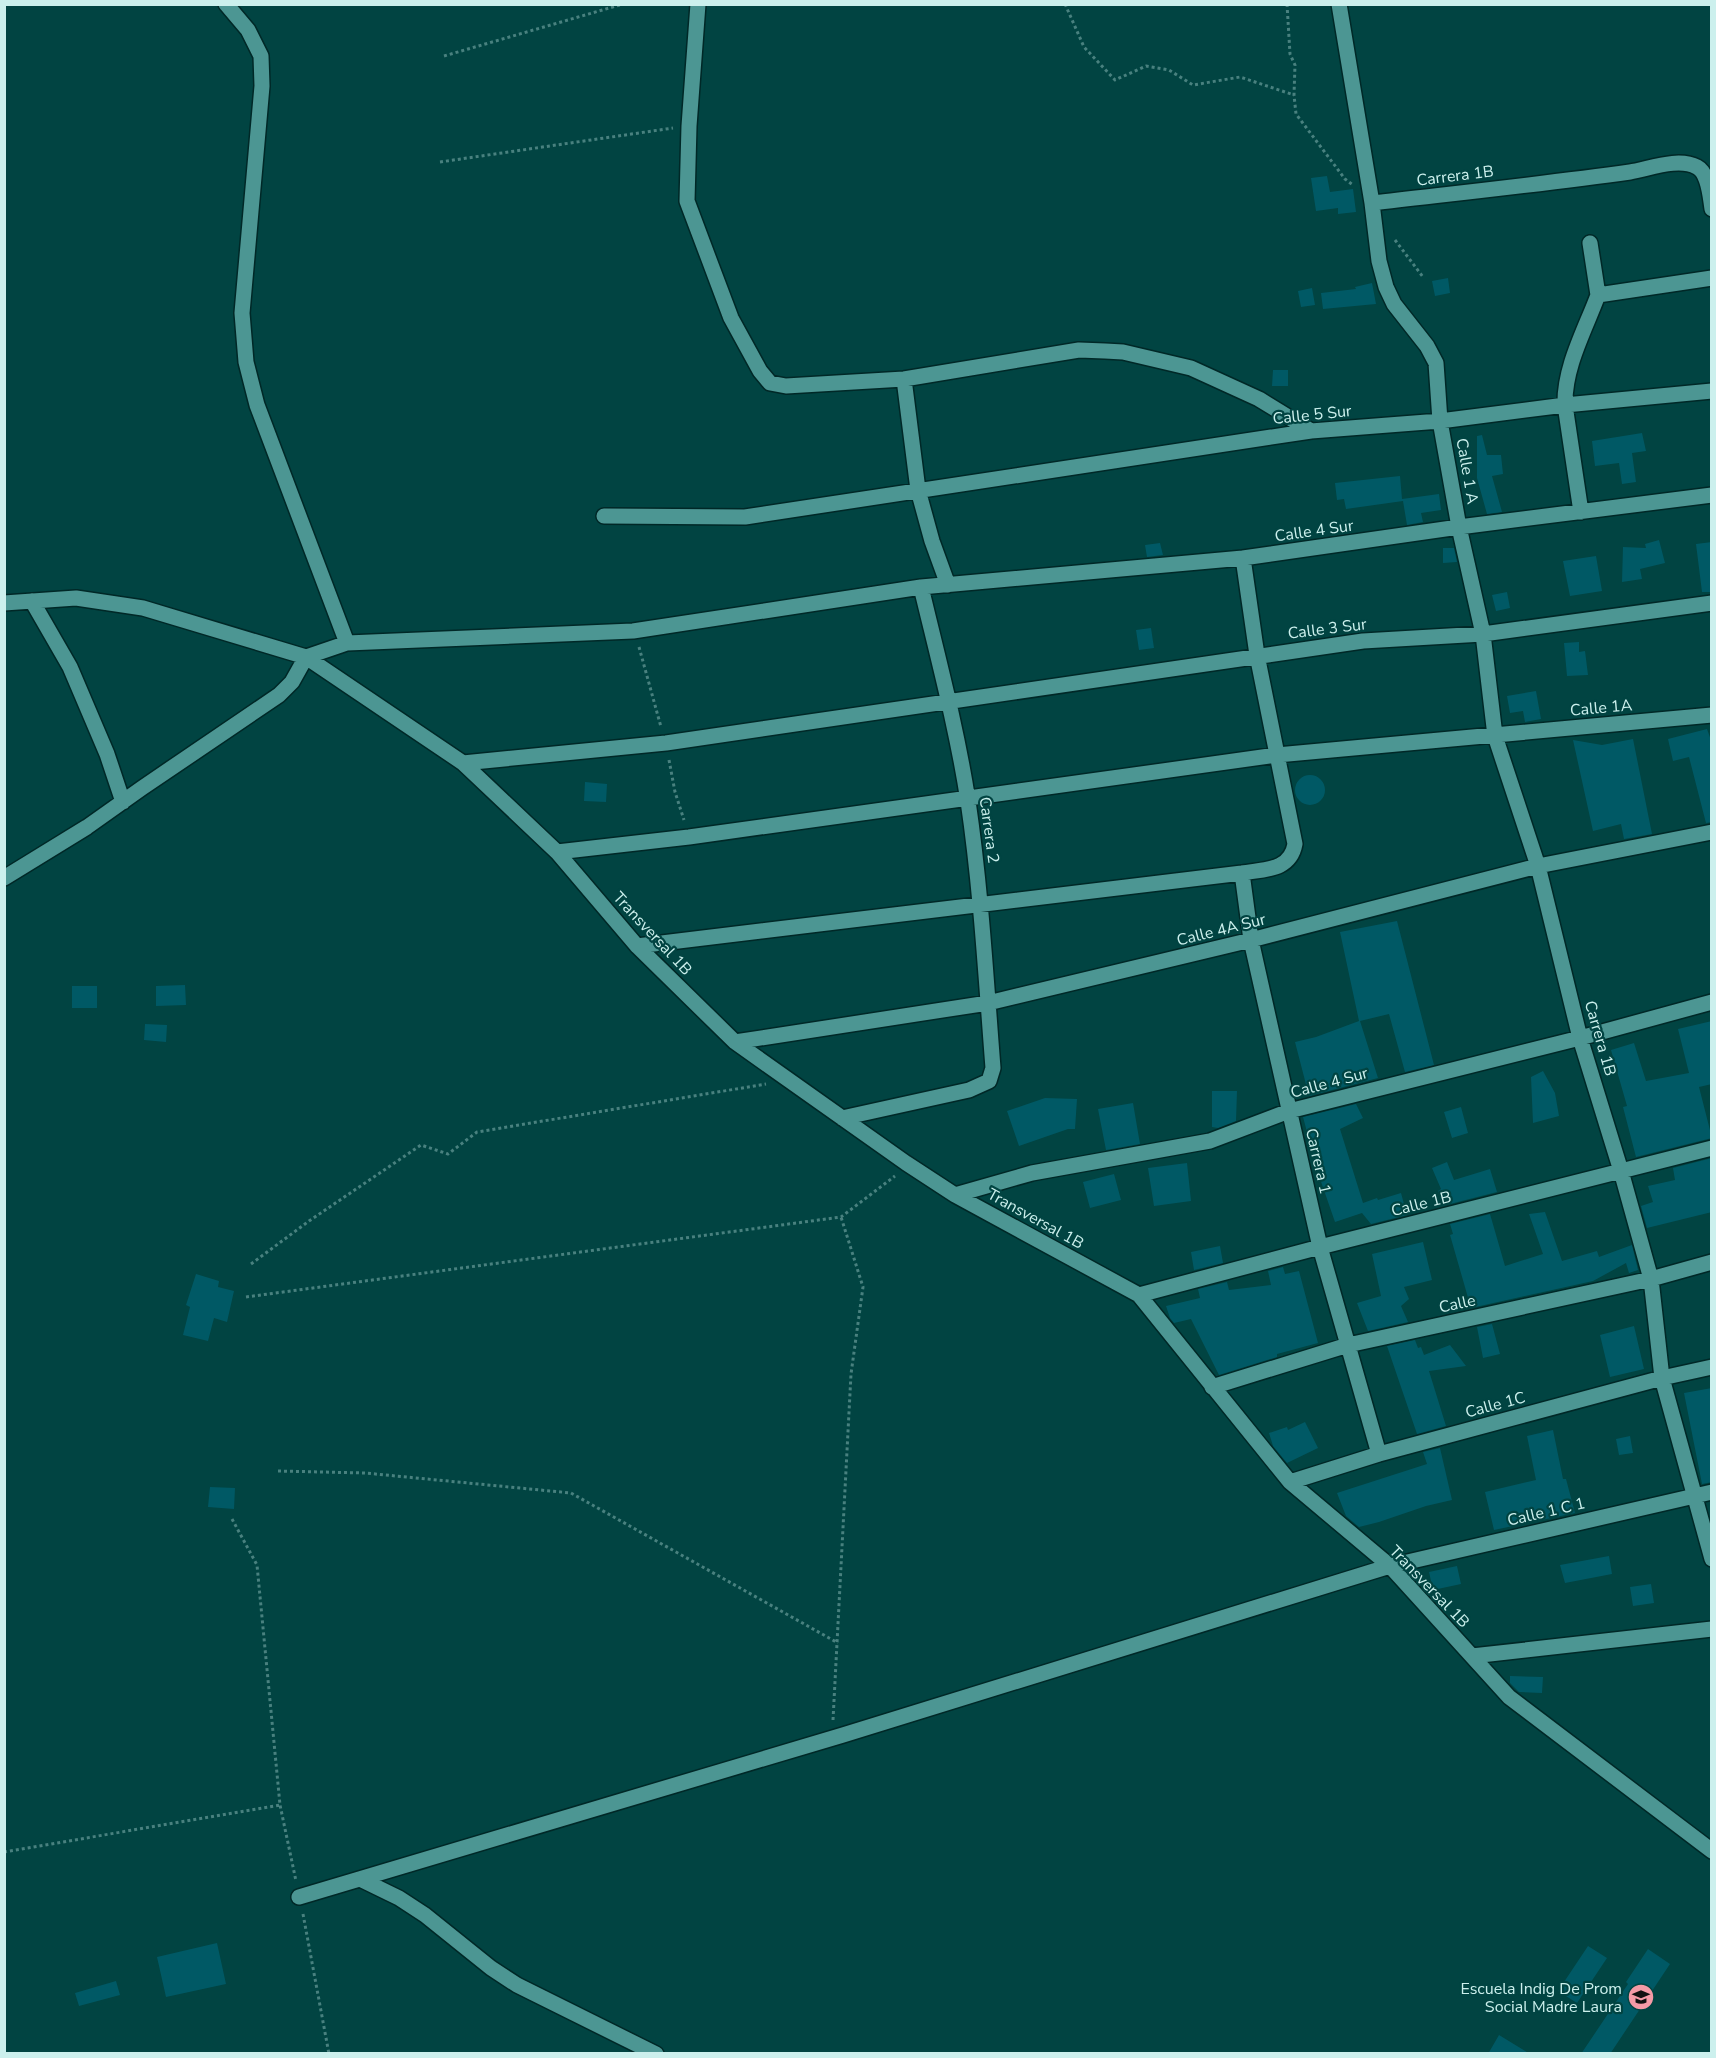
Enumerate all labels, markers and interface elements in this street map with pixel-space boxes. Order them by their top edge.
street label: Carrera 1B [1415,160,1495,192]
street label: Calle 5 Sur [1272,400,1353,430]
street label: Calle 1 A [1450,437,1484,506]
street label: Calle 4 Sur [1273,515,1355,547]
street label: Calle 3 Sur [1286,613,1368,645]
street label: Calle 1A [1569,694,1633,722]
street label: Carrera 2 [973,796,1005,865]
street label: Transversal 1B [608,887,697,980]
street label: Calle 4A Sur [1174,908,1268,952]
street label: Carrera 1B [1579,998,1621,1079]
street label: Calle 4 Sur [1288,1062,1371,1104]
street label: Carrera 1 [1300,1126,1336,1196]
street label: Transversal 1B [983,1183,1088,1254]
street label: Calle 1B [1389,1186,1454,1222]
street label: Calle [1437,1289,1478,1319]
street label: Calle 1C [1463,1386,1528,1424]
street label: Calle 1 C 1 [1505,1492,1587,1532]
street label: Transversal 1B [1384,1541,1474,1633]
place label: Escuela Indig De Prom Social Madre Laura [1460,1978,1622,2018]
school or university icon: Escuela Indig De Prom Social Madre Laura [1626,1982,1656,2012]

